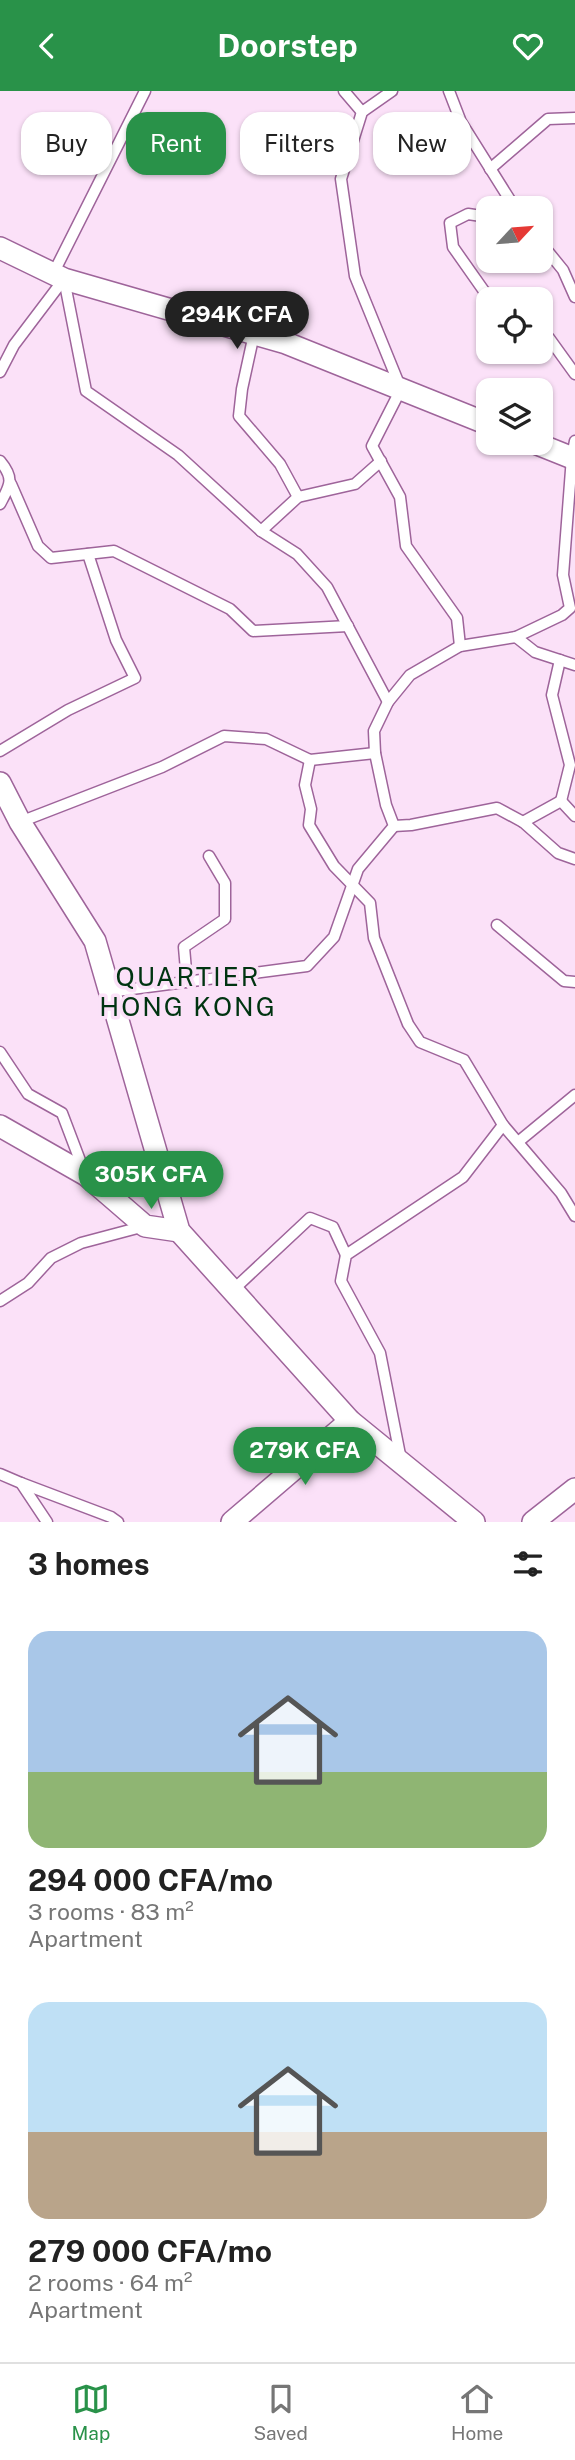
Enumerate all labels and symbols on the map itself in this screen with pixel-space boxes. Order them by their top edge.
north arrow [476,196,553,273]
pin: 294K CFA [165,292,309,351]
district label: QUARTIER HONG KONG [99,961,277,1022]
pin: 305K CFA [79,1151,223,1211]
pin: 279K CFA [233,1427,377,1487]

